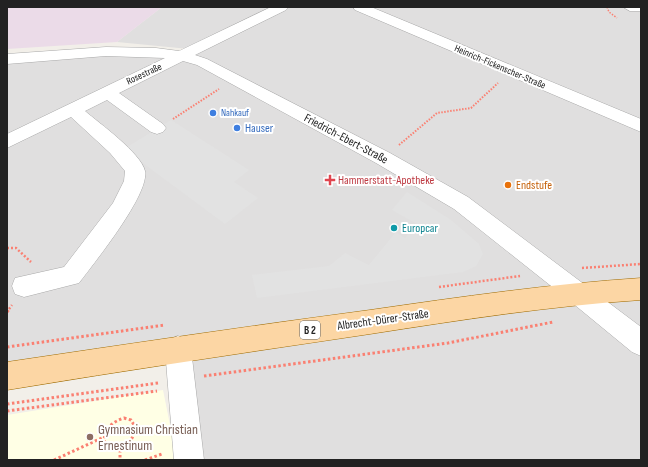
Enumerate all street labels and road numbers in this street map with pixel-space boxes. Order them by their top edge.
street label: Heinrich-Fickenscher-Straße [452,42,548,92]
street label: Rosestraße [124,61,164,87]
street label: Friedrich-Ebert-Straße [301,111,391,168]
street label: Albrecht-Dürer-Straße [335,306,430,334]
road number: B 2 [300,321,320,339]

